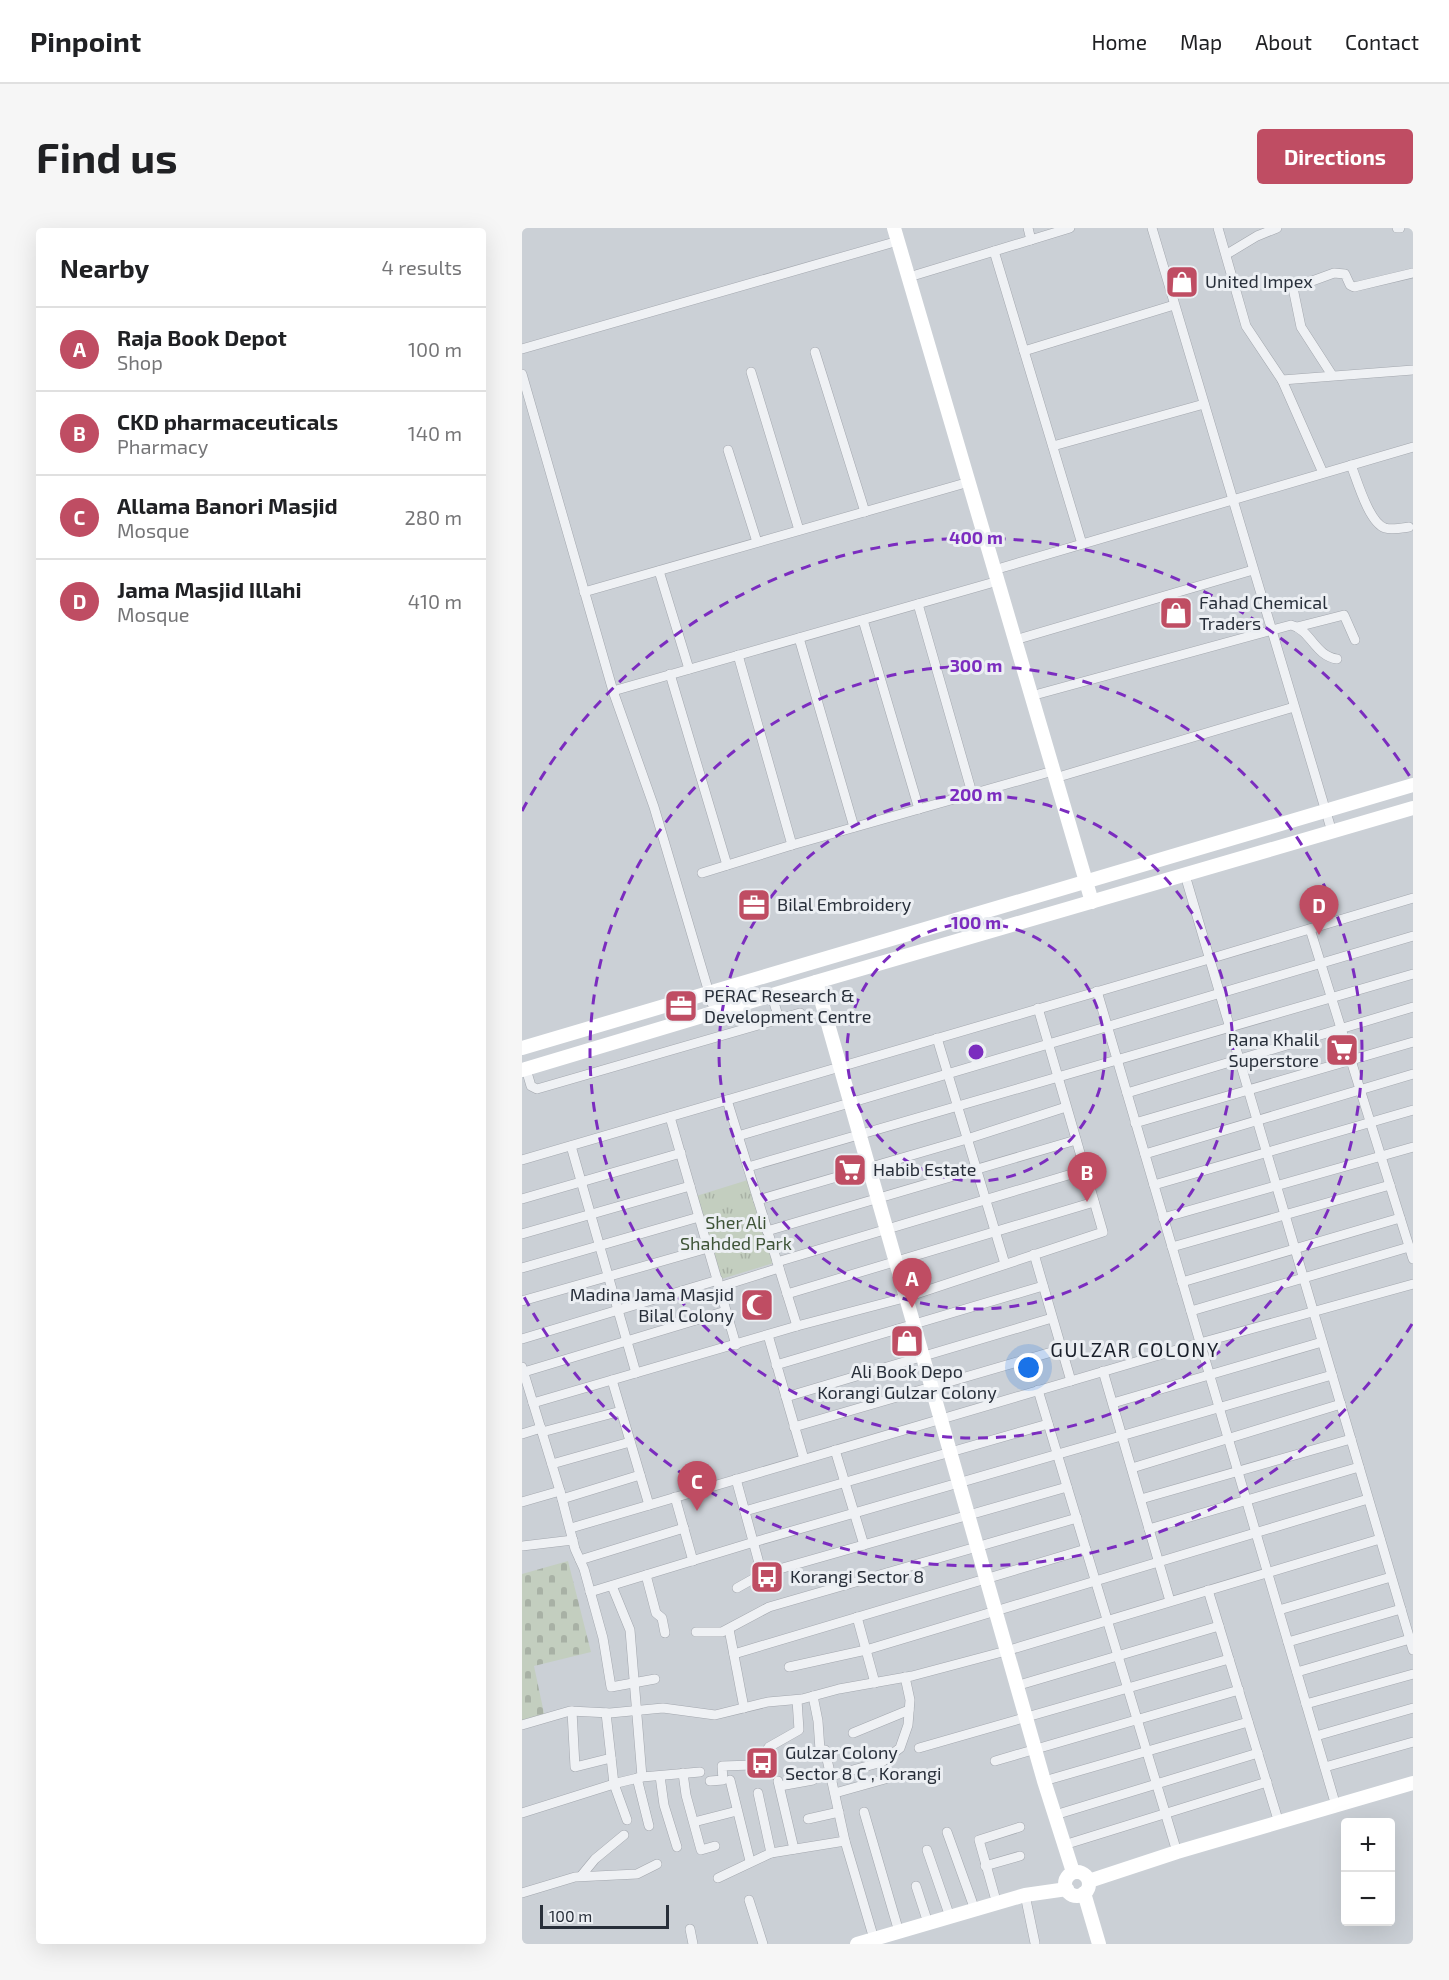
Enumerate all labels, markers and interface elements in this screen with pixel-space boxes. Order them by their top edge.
text: Pinpoint [30,24,141,58]
text: Home [1091,29,1147,54]
text: Map [1180,29,1222,54]
text: About [1255,29,1312,54]
text: Contact [1345,29,1419,54]
button: Directions [1257,129,1413,184]
text: Find us [36,131,178,181]
text: Nearby [60,252,149,283]
text: 4 results [382,255,462,279]
shop icon: United Impex [1164,264,1200,300]
place label: United Impex [1205,270,1313,292]
text: Raja Book Depot [117,324,287,350]
text: A [73,337,86,361]
text: 100 m [408,337,462,361]
text: Shop [117,350,163,374]
text: CKD pharmaceuticals [117,408,338,434]
text: B [73,421,86,445]
text: 140 m [408,421,462,445]
text: Pharmacy [117,434,208,458]
text: Allama Banori Masjid [117,492,338,518]
text: C [74,505,85,529]
text: 280 m [405,505,462,529]
text: Mosque [117,518,190,542]
text: 400 m [949,526,1003,548]
text: Jama Masjid Illahi [117,576,302,602]
text: D [73,589,86,613]
text: 410 m [408,589,462,613]
place label: Fahad Chemical Traders [1199,591,1328,634]
shop icon: Fahad Chemical Traders [1158,595,1194,631]
text: Mosque [117,602,190,626]
text: 300 m [950,654,1002,676]
text: 200 m [950,783,1002,805]
pin: D [1300,886,1338,935]
office icon: Bilal Embroidery [736,887,772,923]
place label: Bilal Embroidery [777,893,912,915]
text: 100 m [951,911,1001,933]
place label: PERAC Research & Development Centre [704,984,871,1027]
office icon: PERAC Research & Development Centre [663,988,699,1024]
place label: Rana Khalil Superstore [1228,1028,1320,1071]
supermarket icon: Rana Khalil Superstore [1324,1032,1360,1068]
centre of rings [966,1042,986,1062]
supermarket icon: Habib Estate [832,1152,868,1188]
pin: B [1068,1152,1106,1202]
place label: Habib Estate [873,1158,976,1180]
park label: Sher Ali Shahded Park [680,1211,792,1254]
pin: A [892,1258,932,1308]
place label: Madina Jama Masjid Bilal Colony [570,1283,734,1326]
mosque icon: Madina Jama Masjid Bilal Colony [739,1287,775,1323]
shop icon: Ali Book Depo Korangi Gulzar Colony [889,1323,925,1359]
district label: GULZAR COLONY [1050,1337,1220,1361]
your location [1014,1353,1043,1382]
place label: Ali Book Depo Korangi Gulzar Colony [817,1360,997,1403]
pin: C [678,1462,717,1511]
bus stop icon: Korangi Sector 8 [749,1559,785,1595]
place label: Korangi Sector 8 [790,1565,924,1587]
place label: Gulzar Colony Sector 8 C , Korangi [785,1741,942,1784]
bus stop icon: Gulzar Colony Sector 8 C , Korangi [744,1745,780,1781]
map controls [1341,1818,1395,1926]
button: + [1341,1818,1395,1872]
button: − [1341,1872,1395,1926]
scale bar [540,1902,669,1930]
text: 100 m [549,1906,592,1925]

